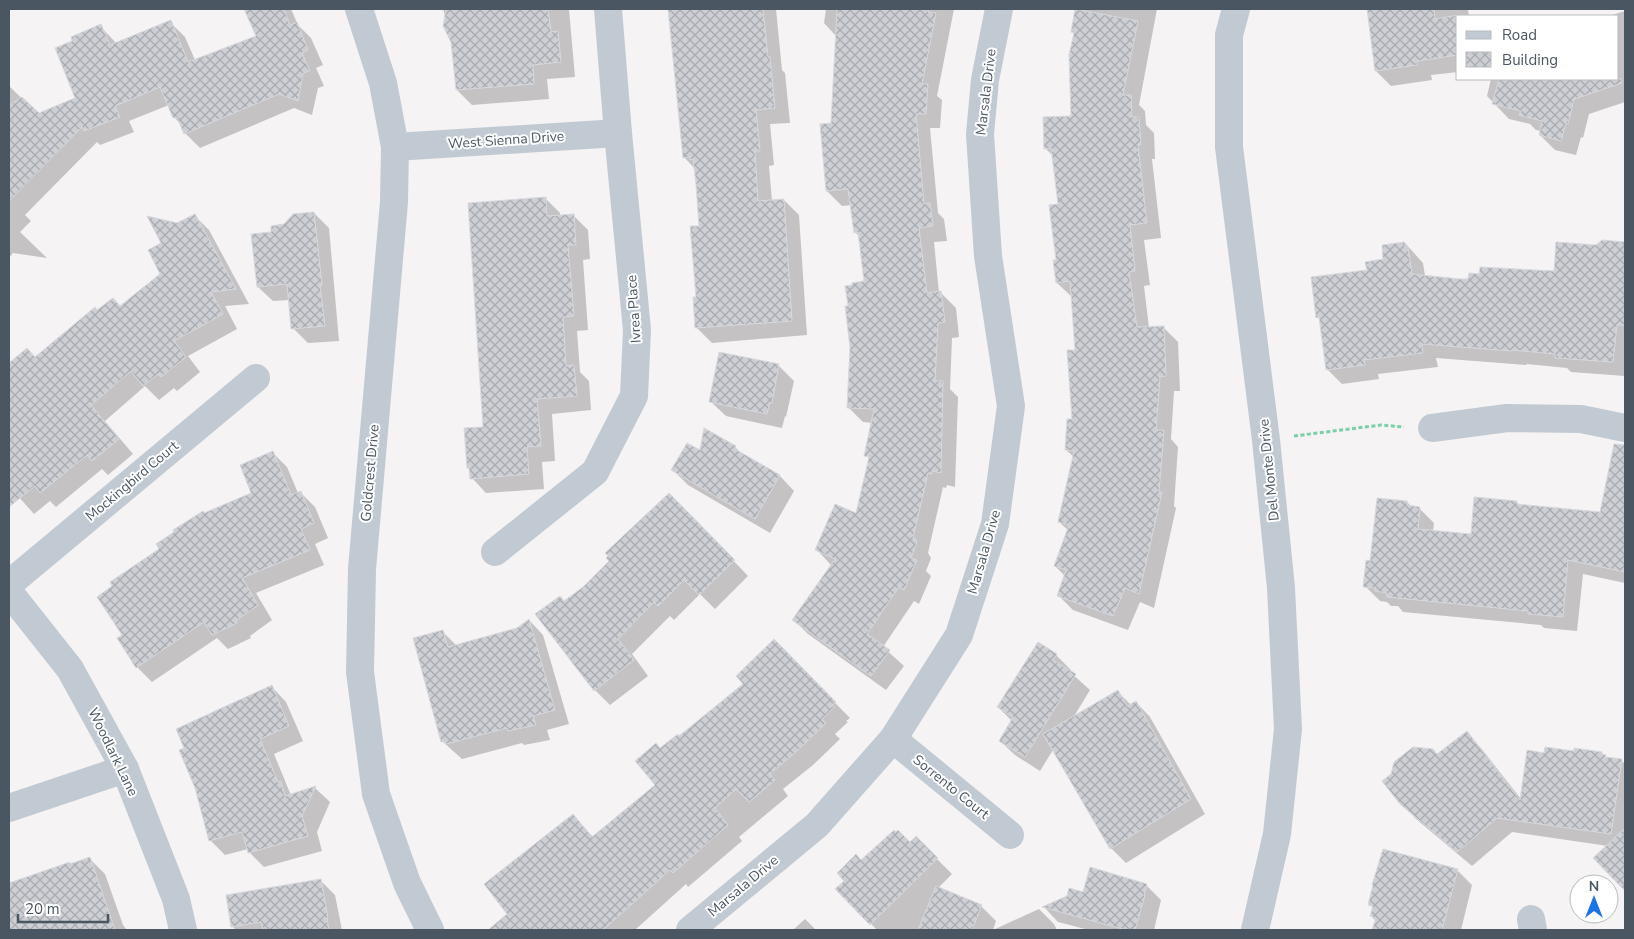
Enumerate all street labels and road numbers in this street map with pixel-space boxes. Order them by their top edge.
street label: Marsala Drive [971,48,1001,136]
street label: West Sienna Drive [447,126,565,154]
street label: Ivrea Place [622,274,646,344]
street label: Del Monte Drive [1254,418,1284,522]
street label: Goldcrest Drive [356,424,384,522]
street label: Mockingbird Court [82,437,182,525]
street label: Marsala Drive [963,508,1005,596]
street label: Woodlark Lane [83,705,143,799]
street label: Sorrento Court [909,750,993,824]
street label: Marsala Drive [704,851,782,921]

